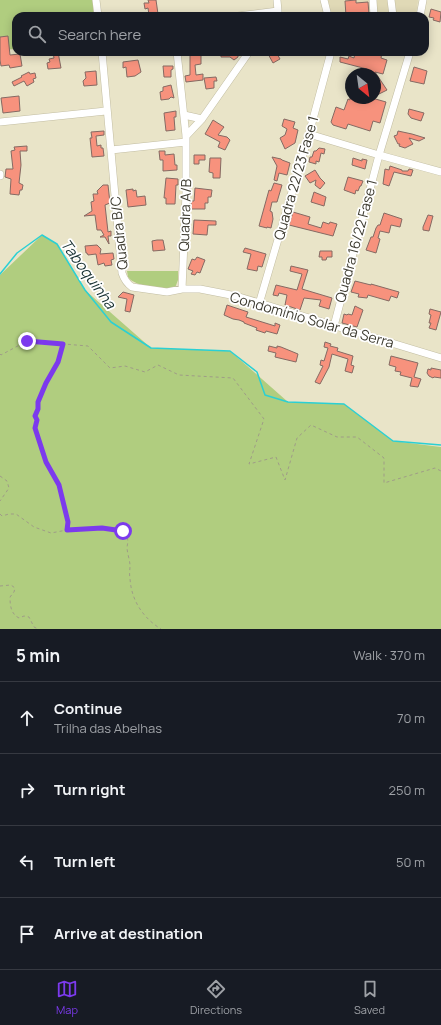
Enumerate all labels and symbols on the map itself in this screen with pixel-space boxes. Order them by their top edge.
north arrow [345,68,381,104]
street label: Quadra 22/23 Fase 1 [269,114,322,242]
street label: Quadra 16/22 Fase 1 [330,177,381,304]
street label: Quadra A/B [174,178,195,252]
street label: Quadra B/C [105,195,132,271]
water label: Taboquinha [56,235,121,313]
street label: Condomínio Solar da Serra [228,287,396,352]
route end [18,332,36,350]
route start [114,522,132,540]

